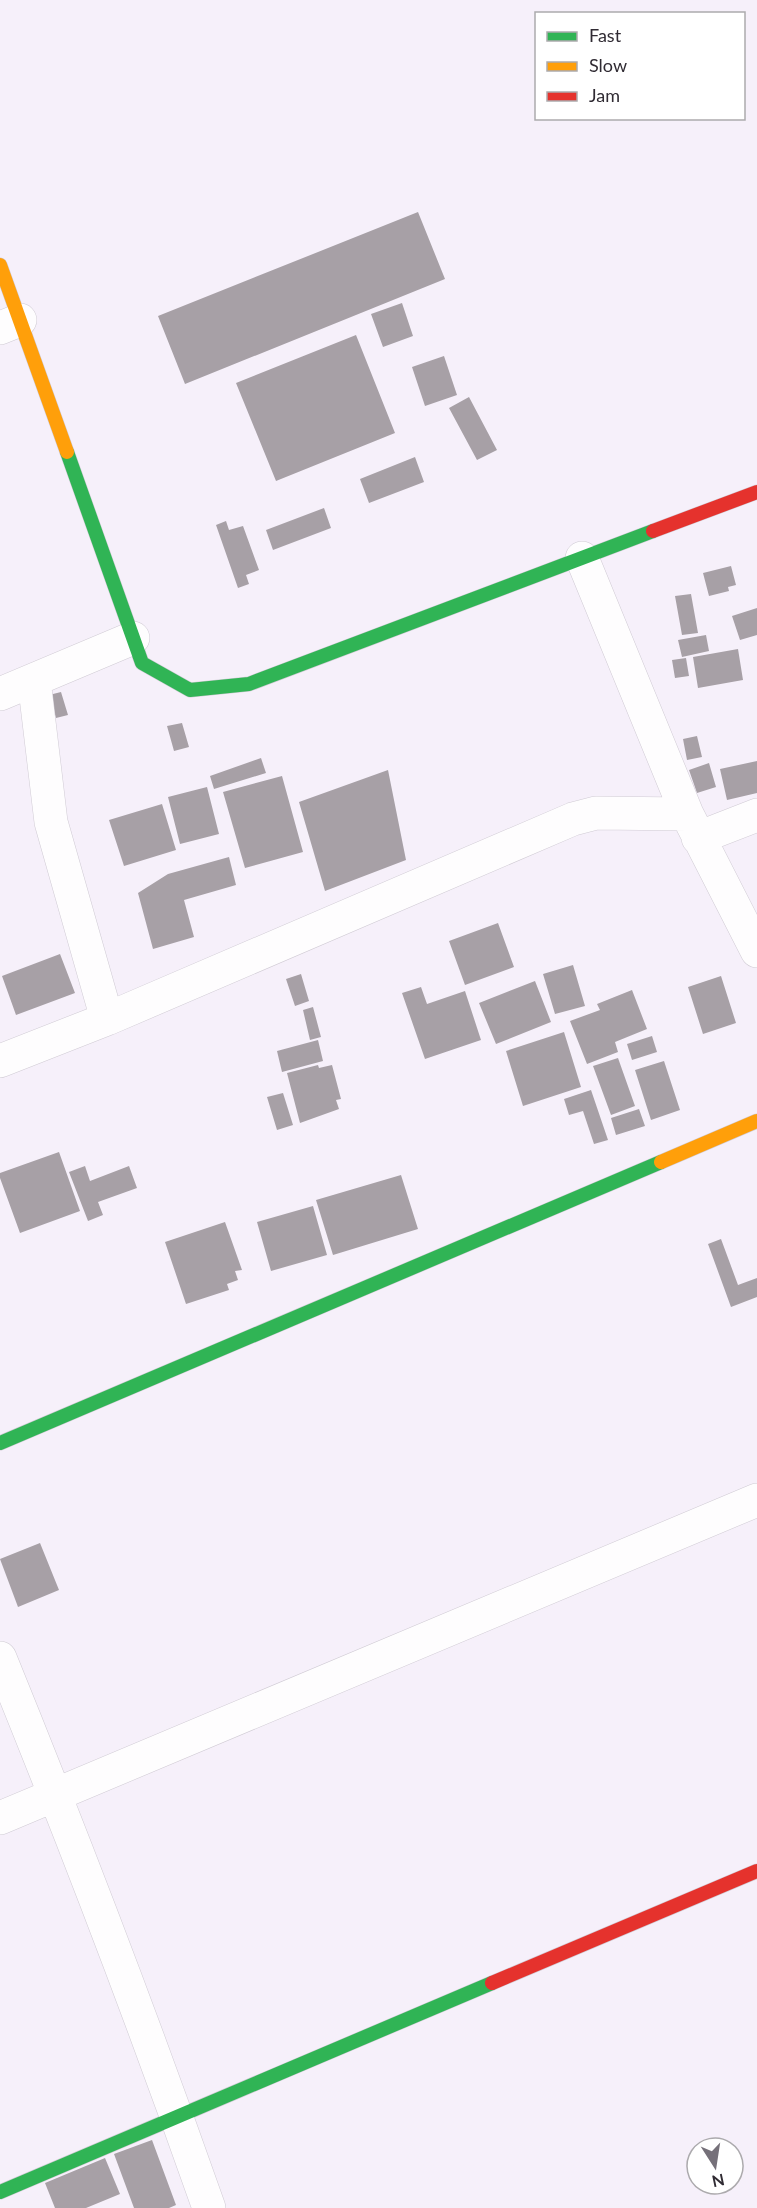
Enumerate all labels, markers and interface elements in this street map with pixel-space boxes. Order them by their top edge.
legend [535,12,745,120]
text: Fast [589,24,622,46]
text: Slow [589,54,627,76]
text: Jam [589,84,620,106]
north arrow [685,2136,745,2196]
text: N [710,2171,726,2192]

